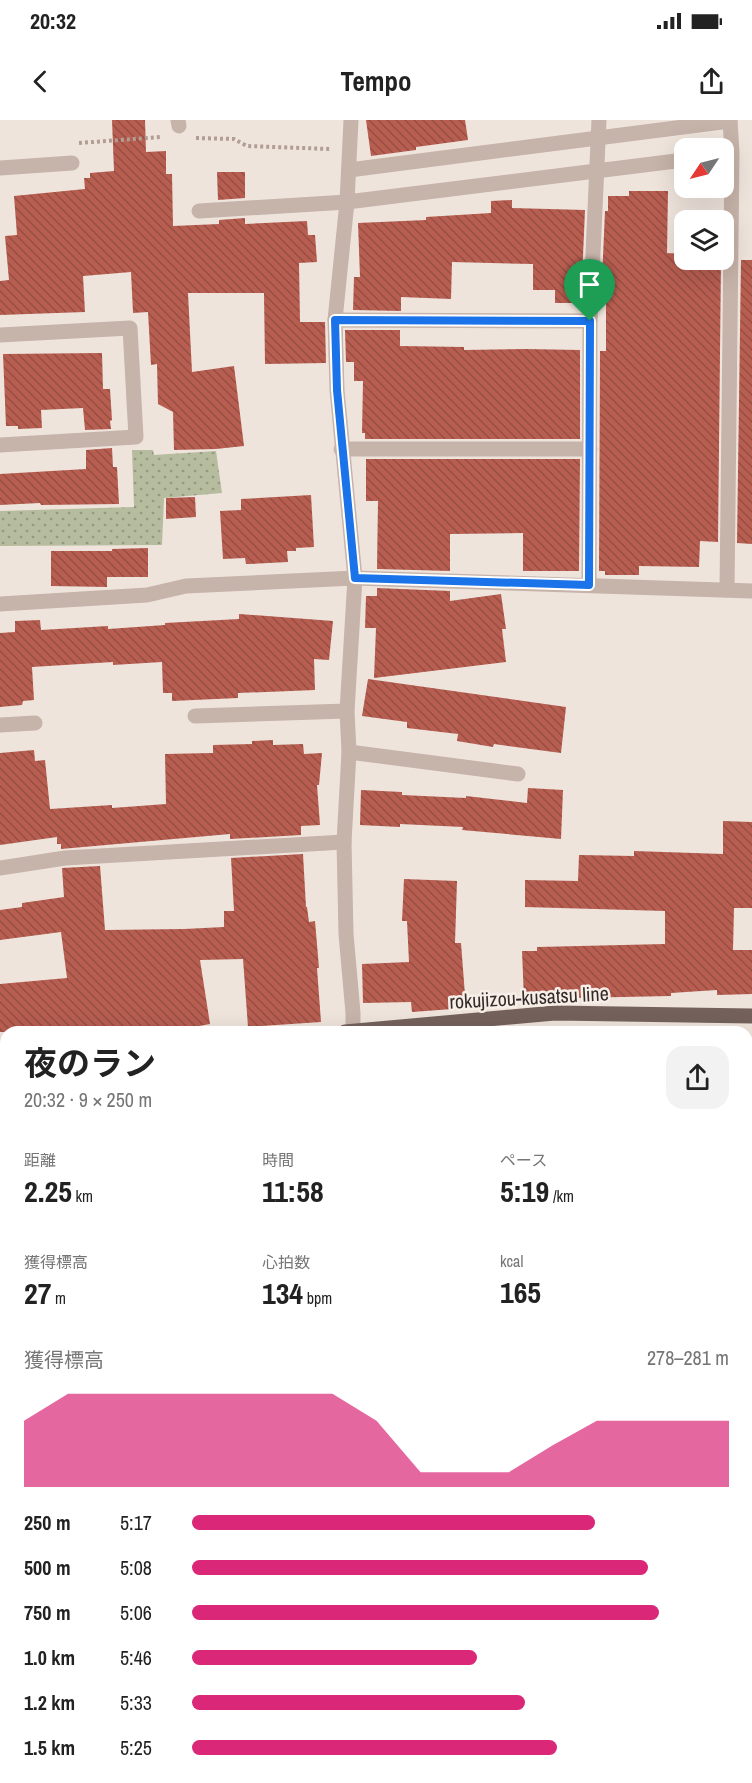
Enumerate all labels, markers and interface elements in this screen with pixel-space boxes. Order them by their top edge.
text: 20:32 [30,6,76,36]
text: Tempo [341,63,411,99]
icon: back [24,65,57,98]
icon: share [695,65,728,98]
north arrow [674,138,734,198]
map controls [674,138,734,270]
button: layers [674,210,734,270]
pin [564,259,615,321]
icon: arrive [573,268,606,301]
street label: rokujizou-kusatsu line [449,979,609,1015]
text: 夜のラン [24,1041,156,1085]
button: share [666,1046,729,1109]
text: 20:32 · 9 × 250 m [24,1086,152,1113]
text: 距離 [24,1149,56,1171]
text: 時間 [262,1149,294,1171]
text: ペース [500,1149,547,1171]
text: 2.25 [24,1171,72,1211]
text: 11:58 [262,1171,324,1211]
text: 5:19 [500,1171,549,1211]
text: km [72,1185,93,1207]
text: /km [549,1185,574,1207]
text: kcal [500,1250,523,1272]
text: 獲得標高 [24,1251,88,1273]
text: 心拍数 [262,1251,310,1273]
text: 165 [500,1272,541,1312]
text: 27 [24,1273,51,1313]
text: 134 [262,1273,303,1313]
text: m [51,1287,66,1309]
text: bpm [303,1287,332,1309]
text: 278–281 m [647,1344,729,1371]
text: 獲得標高 [24,1346,104,1373]
text: 250 m [24,1509,71,1536]
text: 5:17 [120,1509,152,1536]
text: 500 m [24,1554,71,1581]
text: 5:08 [120,1554,152,1581]
text: 750 m [24,1599,71,1626]
text: 5:06 [120,1599,152,1626]
text: 1.0 km [24,1644,75,1671]
text: 5:46 [120,1644,152,1671]
text: 1.2 km [24,1689,75,1716]
text: 5:33 [120,1689,152,1716]
text: 1.5 km [24,1734,75,1761]
text: 5:25 [120,1734,152,1761]

